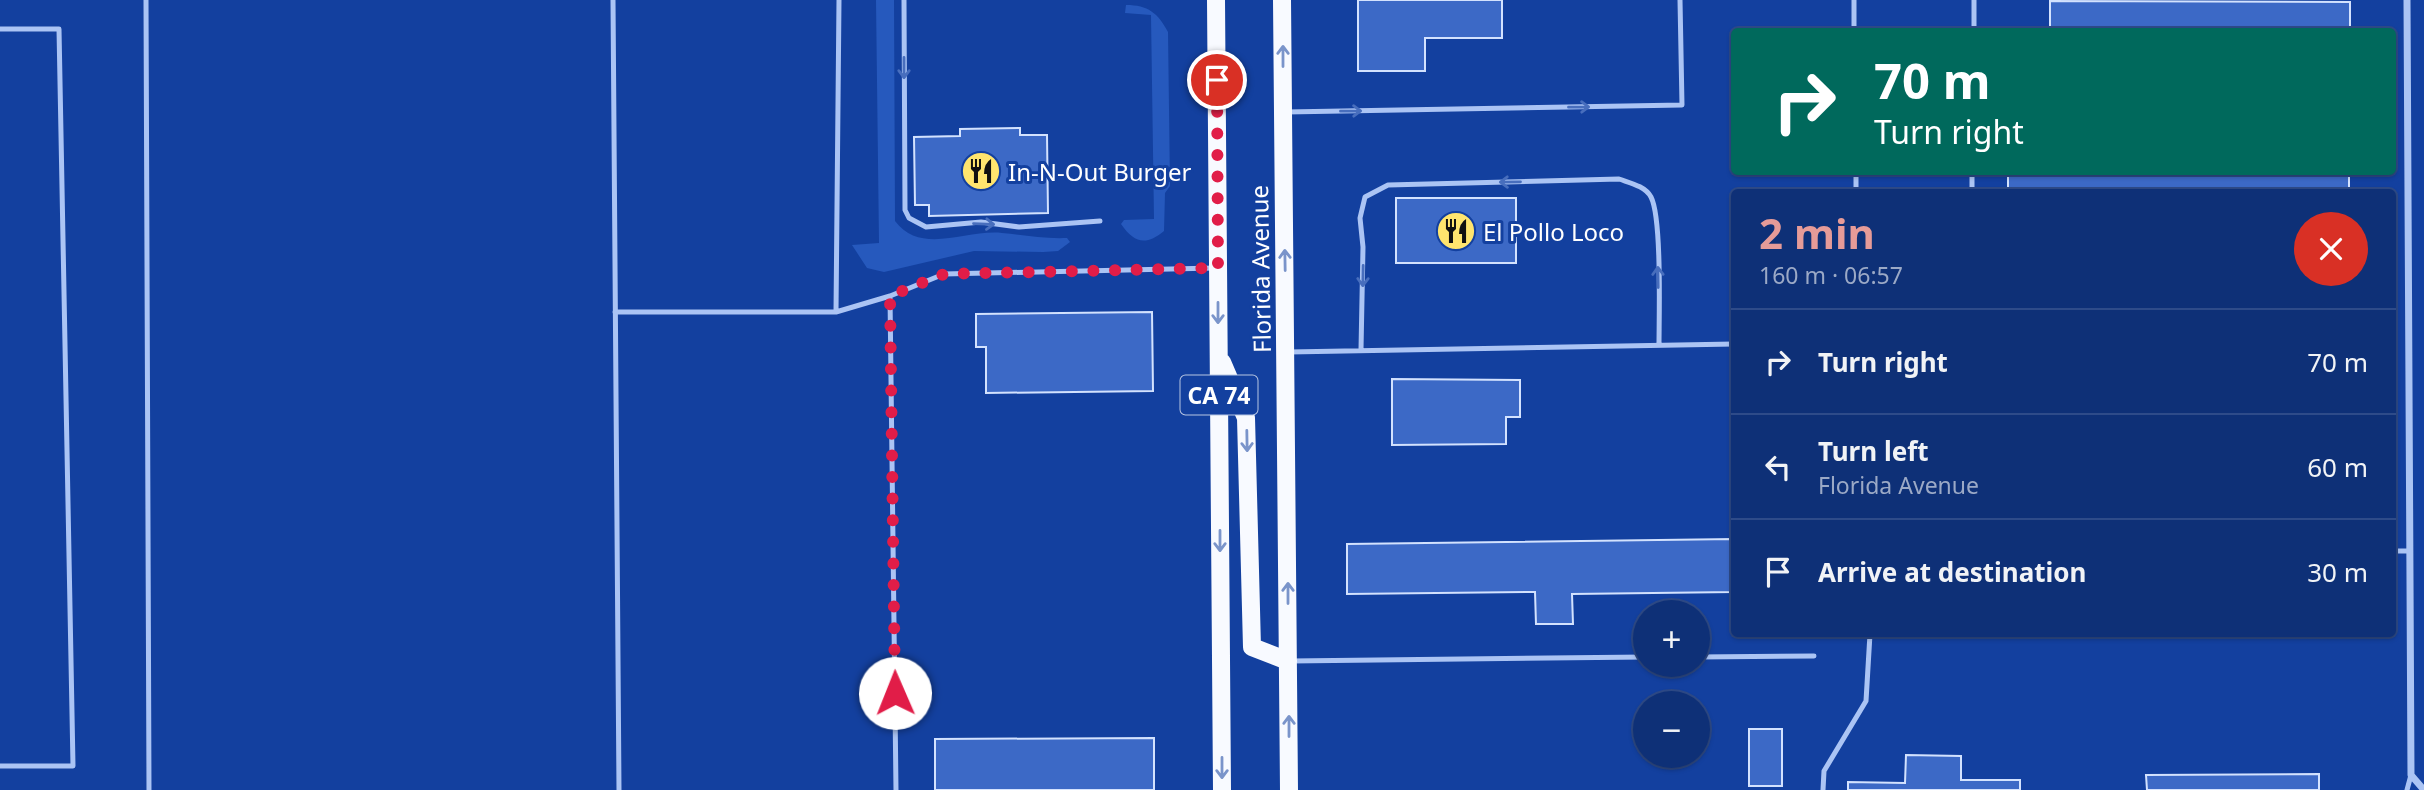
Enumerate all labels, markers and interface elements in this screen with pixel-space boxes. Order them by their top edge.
one-way arrow [1276,45,1290,68]
text: 70 m [1874,47,1991,113]
pin [1187,50,1247,110]
one-way arrow [897,56,911,79]
icon: right [1759,56,1850,147]
icon: arrive [1198,61,1236,99]
one-way arrow [1567,100,1590,114]
one-way arrow [1340,104,1363,118]
text: Turn right [1874,110,2024,153]
restaurant icon: In-N-Out Burger [960,150,1002,192]
place label: In-N-Out Burger [1008,155,1192,188]
one-way arrow [1499,175,1522,189]
street label: Florida Avenue [1242,185,1278,353]
text: 2 min [1759,204,1875,261]
restaurant icon: El Pollo Loco [1435,210,1477,252]
button: close [2294,212,2368,286]
place label: El Pollo Loco [1483,215,1624,248]
one-way arrow [972,217,995,230]
one-way arrow [1278,248,1291,271]
text: 160 m · 06:57 [1759,259,1903,291]
one-way arrow [1356,264,1369,287]
one-way arrow [1651,266,1664,289]
one-way arrow [1212,301,1225,324]
icon: right [1759,343,1797,381]
text: Turn right [1818,344,1948,380]
text: 70 m [2307,344,2368,380]
road number: CA 74 [1180,376,1258,414]
one-way arrow [1240,429,1253,452]
text: Turn left [1818,433,1929,469]
icon: left [1759,448,1797,486]
text: 60 m [2307,449,2368,485]
text: Florida Avenue [1818,469,1979,501]
one-way arrow [1213,529,1227,552]
icon: arrive [1759,553,1797,591]
text: Arrive at destination [1818,554,2087,590]
text: 30 m [2307,554,2368,590]
one-way arrow [1281,582,1294,605]
map controls [1633,600,1710,768]
button: + [1633,600,1710,677]
position arrow [858,656,932,730]
button: − [1633,691,1710,768]
one-way arrow [1282,714,1296,737]
one-way arrow [1215,756,1229,779]

